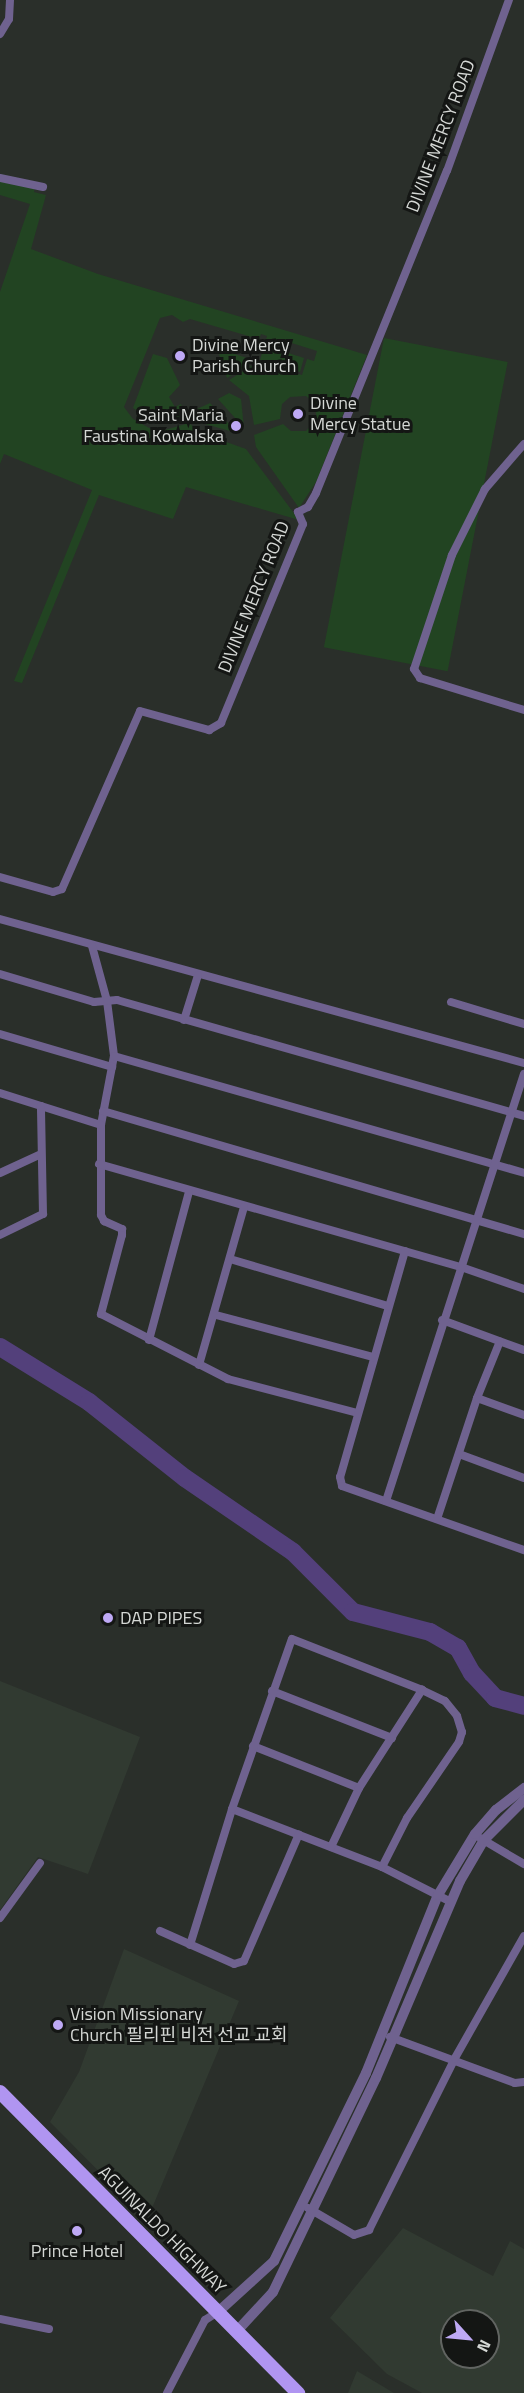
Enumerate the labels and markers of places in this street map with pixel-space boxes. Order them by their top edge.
place label: Divine Mercy Parish Church [192,335,296,378]
marker: Divine Mercy Parish Church [173,349,187,363]
place label: Divine Mercy Statue [310,393,411,436]
place label: Saint Maria Faustina Kowalska [83,405,224,448]
marker: Divine Mercy Statue [291,407,305,421]
marker: Saint Maria Faustina Kowalska [229,419,243,433]
place label: DAP PIPES [120,1607,202,1629]
marker: DAP PIPES [101,1611,115,1625]
place label: Vision Missionary Church 필리핀 비전 선교 교회 [70,2004,287,2046]
marker: Vision Missionary Church 필리핀 비전 선교 교회 [51,2018,65,2032]
marker: Prince Hotel [70,2224,84,2238]
place label: Prince Hotel [31,2240,123,2262]

